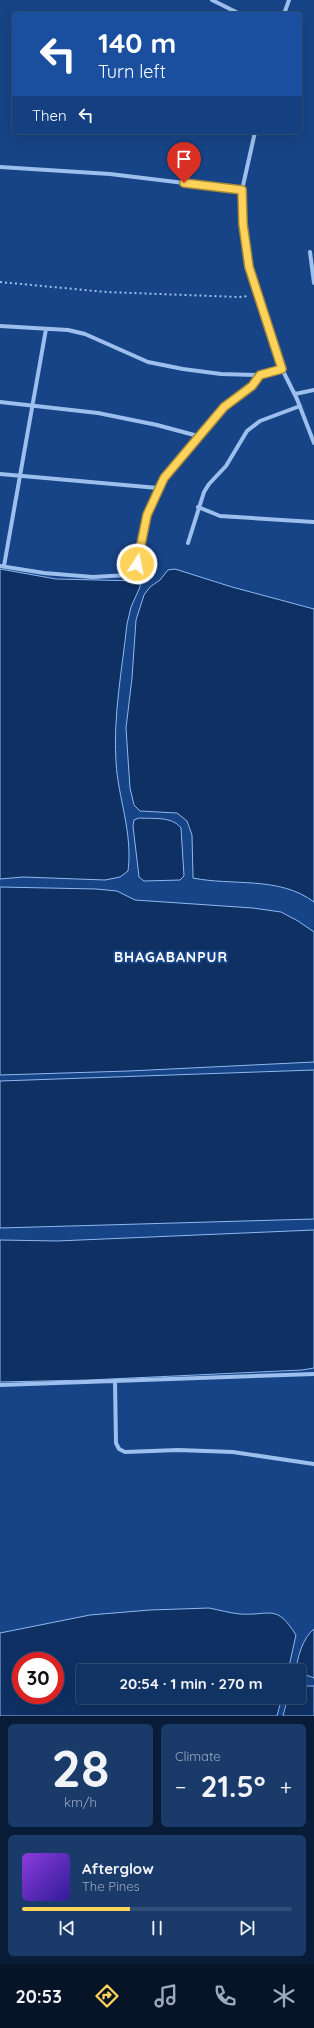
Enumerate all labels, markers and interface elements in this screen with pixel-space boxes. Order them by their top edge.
text: 140 m [98,25,176,60]
icon: left [32,28,84,80]
text: Turn left [98,60,166,83]
icon: left [75,104,97,126]
text: Then [32,106,67,125]
pin [167,142,201,183]
icon: arrive [173,148,195,170]
position arrow [116,543,158,585]
district label: BHAGABANPUR [114,948,228,966]
speed limit sign: 30 [12,1652,64,1704]
text: 20:54 · 1 min · 270 m [119,1674,263,1693]
text: 28 [51,1735,110,1800]
text: Climate [175,1748,221,1764]
text: 21.5° [200,1767,266,1805]
text: − [175,1773,186,1801]
text: + [280,1773,292,1801]
text: km/h [64,1794,97,1810]
text: Afterglow [82,1859,154,1878]
text: The Pines [82,1878,140,1894]
icon: previous [56,1917,78,1939]
icon: pause [146,1917,168,1939]
icon: next [236,1917,258,1939]
icon: directions [93,1982,121,2010]
icon: music [152,1982,180,2010]
icon: phone [211,1982,239,2010]
icon: climate [270,1982,298,2010]
text: 20:53 [16,1985,62,2008]

